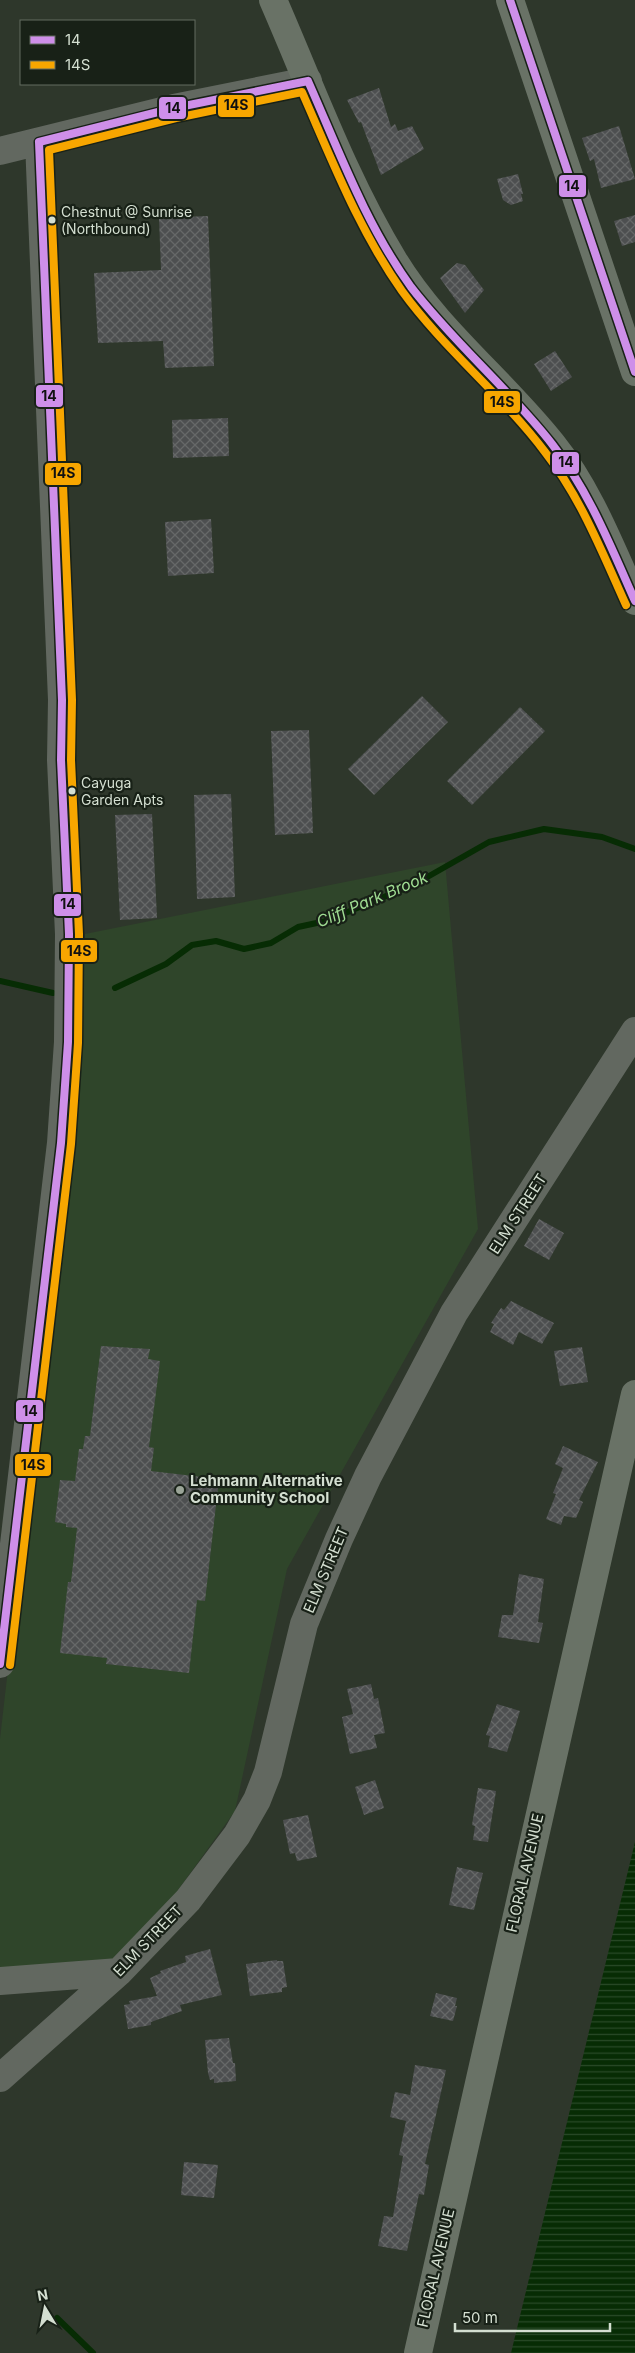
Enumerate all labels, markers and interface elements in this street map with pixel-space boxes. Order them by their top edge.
legend [20,20,195,85]
text: 14 [65,30,81,49]
text: 14S [65,55,90,74]
line badge: 14S [217,94,255,118]
line badge: 14 [158,96,187,120]
text: 14S [224,96,248,113]
text: 14 [165,99,181,116]
line badge: 14 [558,174,587,198]
text: 14 [564,177,580,194]
place label: Chestnut @ Sunrise (Northbound) [61,203,192,237]
marker: Chestnut @ Sunrise (Northbound) [47,215,57,225]
line badge: 14 [35,384,64,408]
text: 14 [41,387,57,404]
line badge: 14S [483,390,521,414]
text: 14S [490,393,514,410]
line badge: 14 [551,451,580,475]
text: 14 [558,453,574,470]
line badge: 14S [44,462,82,486]
text: 14S [51,464,75,481]
place label: Cayuga Garden Apts [81,774,163,808]
marker: Cayuga Garden Apts [67,786,77,796]
water label: Cliff Park Brook [313,866,431,931]
line badge: 14 [53,893,82,917]
text: 14 [60,895,76,912]
line badge: 14S [60,939,98,963]
text: 14S [67,942,91,959]
street label: ELM STREET [485,1170,551,1257]
line badge: 14 [15,1399,44,1423]
text: 14 [22,1402,38,1419]
line badge: 14S [14,1453,52,1477]
text: 14S [21,1456,45,1473]
place label: Lehmann Alternative Community School [190,1471,343,1507]
marker: Lehmann Alternative Community School [174,1484,186,1496]
street label: ELM STREET [299,1524,352,1616]
street label: FLORAL AVENUE [502,1812,547,1934]
street label: ELM STREET [109,1901,186,1980]
street label: FLORAL AVENUE [413,2207,458,2329]
north arrow [20,2283,70,2333]
text: N [36,2285,49,2304]
scale bar [455,2300,610,2332]
text: 50 m [462,2308,498,2327]

